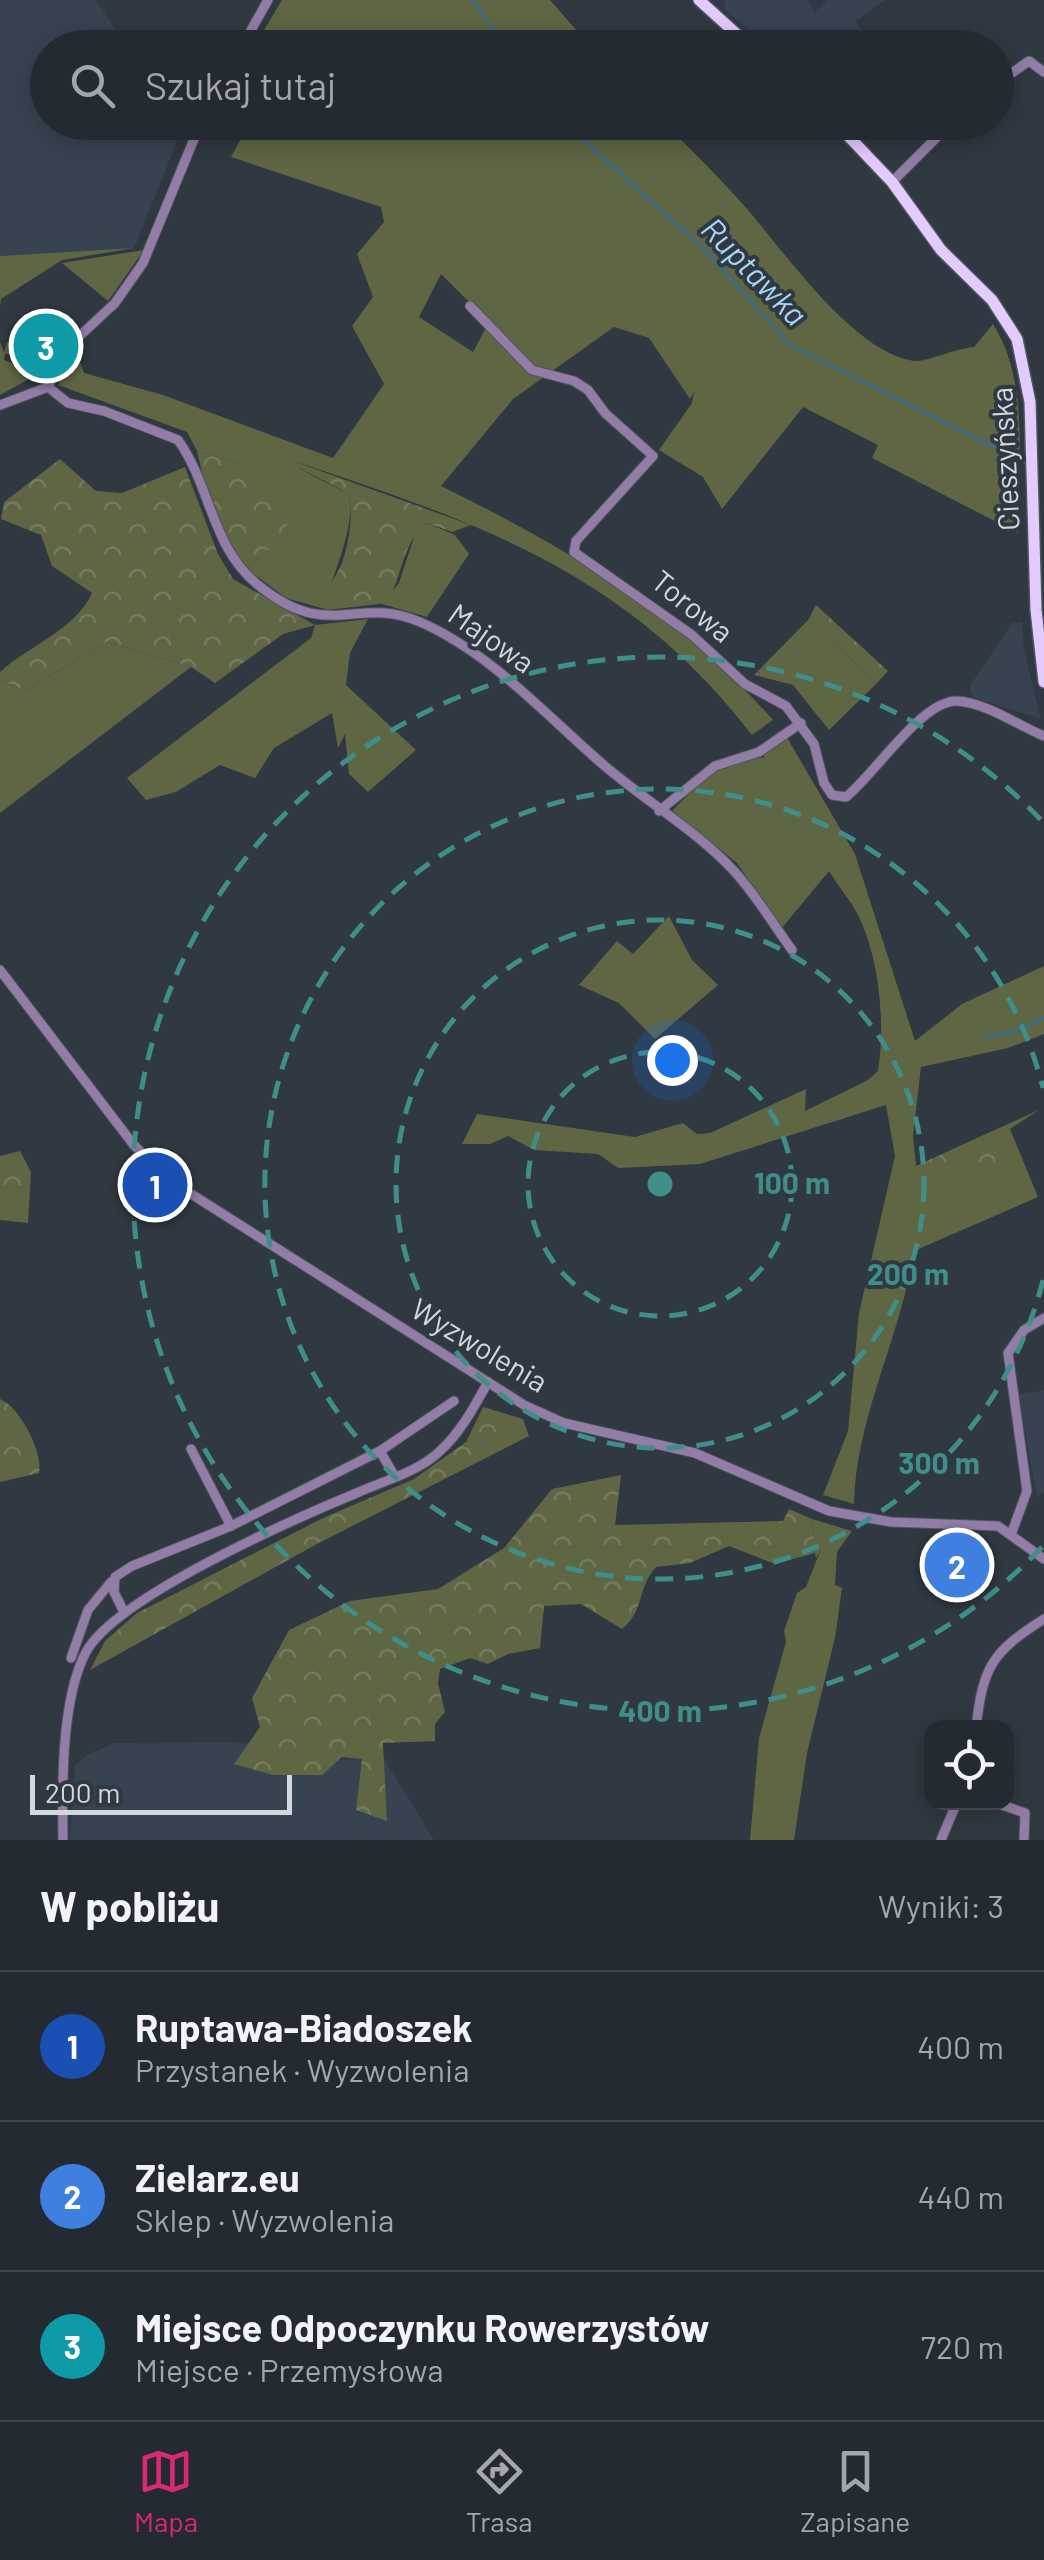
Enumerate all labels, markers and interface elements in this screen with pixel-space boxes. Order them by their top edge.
search box [30,30,1014,140]
icon: search [65,58,120,113]
text: Szukaj tutaj [145,62,336,108]
water label: Ruptawka [695,209,816,332]
pin: 3 [13,308,78,384]
street label: Cieszyńska [982,386,1026,532]
street label: Torowa [645,562,741,649]
street label: Majowa [442,595,542,680]
your location [647,1035,698,1086]
pin: 1 [122,1148,188,1222]
text: 100 m [754,1164,830,1200]
centre of rings [642,1166,678,1202]
text: 200 m [867,1255,949,1291]
street label: Wyzwolenia [405,1290,555,1399]
text: 300 m [898,1444,980,1480]
pin: 2 [924,1528,990,1602]
text: 400 m [618,1692,702,1728]
map controls [924,1720,1014,1810]
button: locate [924,1720,1014,1810]
scale bar [30,1770,292,1814]
text: 200 m [45,1775,120,1809]
text: W pobliżu [40,1880,219,1930]
text: Wyniki: 3 [878,1886,1004,1924]
text: Ruptawa-Biadoszek [135,2004,472,2050]
text: 1 [67,2027,78,2065]
text: 400 m [917,2027,1004,2065]
text: Przystanek · Wyzwolenia [135,2050,470,2088]
text: Zielarz.eu [135,2154,300,2200]
text: 2 [64,2177,81,2215]
text: 440 m [918,2177,1004,2215]
text: Sklep · Wyzwolenia [135,2200,394,2238]
text: Miejsce Odpoczynku Rowerzystów [135,2304,709,2350]
text: 3 [64,2327,81,2365]
text: 720 m [921,2327,1004,2365]
text: Miejsce · Przemysłowa [135,2350,444,2388]
tab: Mapa [134,2444,198,2538]
tab: Trasa [466,2444,532,2538]
tab: Zapisane [800,2444,910,2538]

